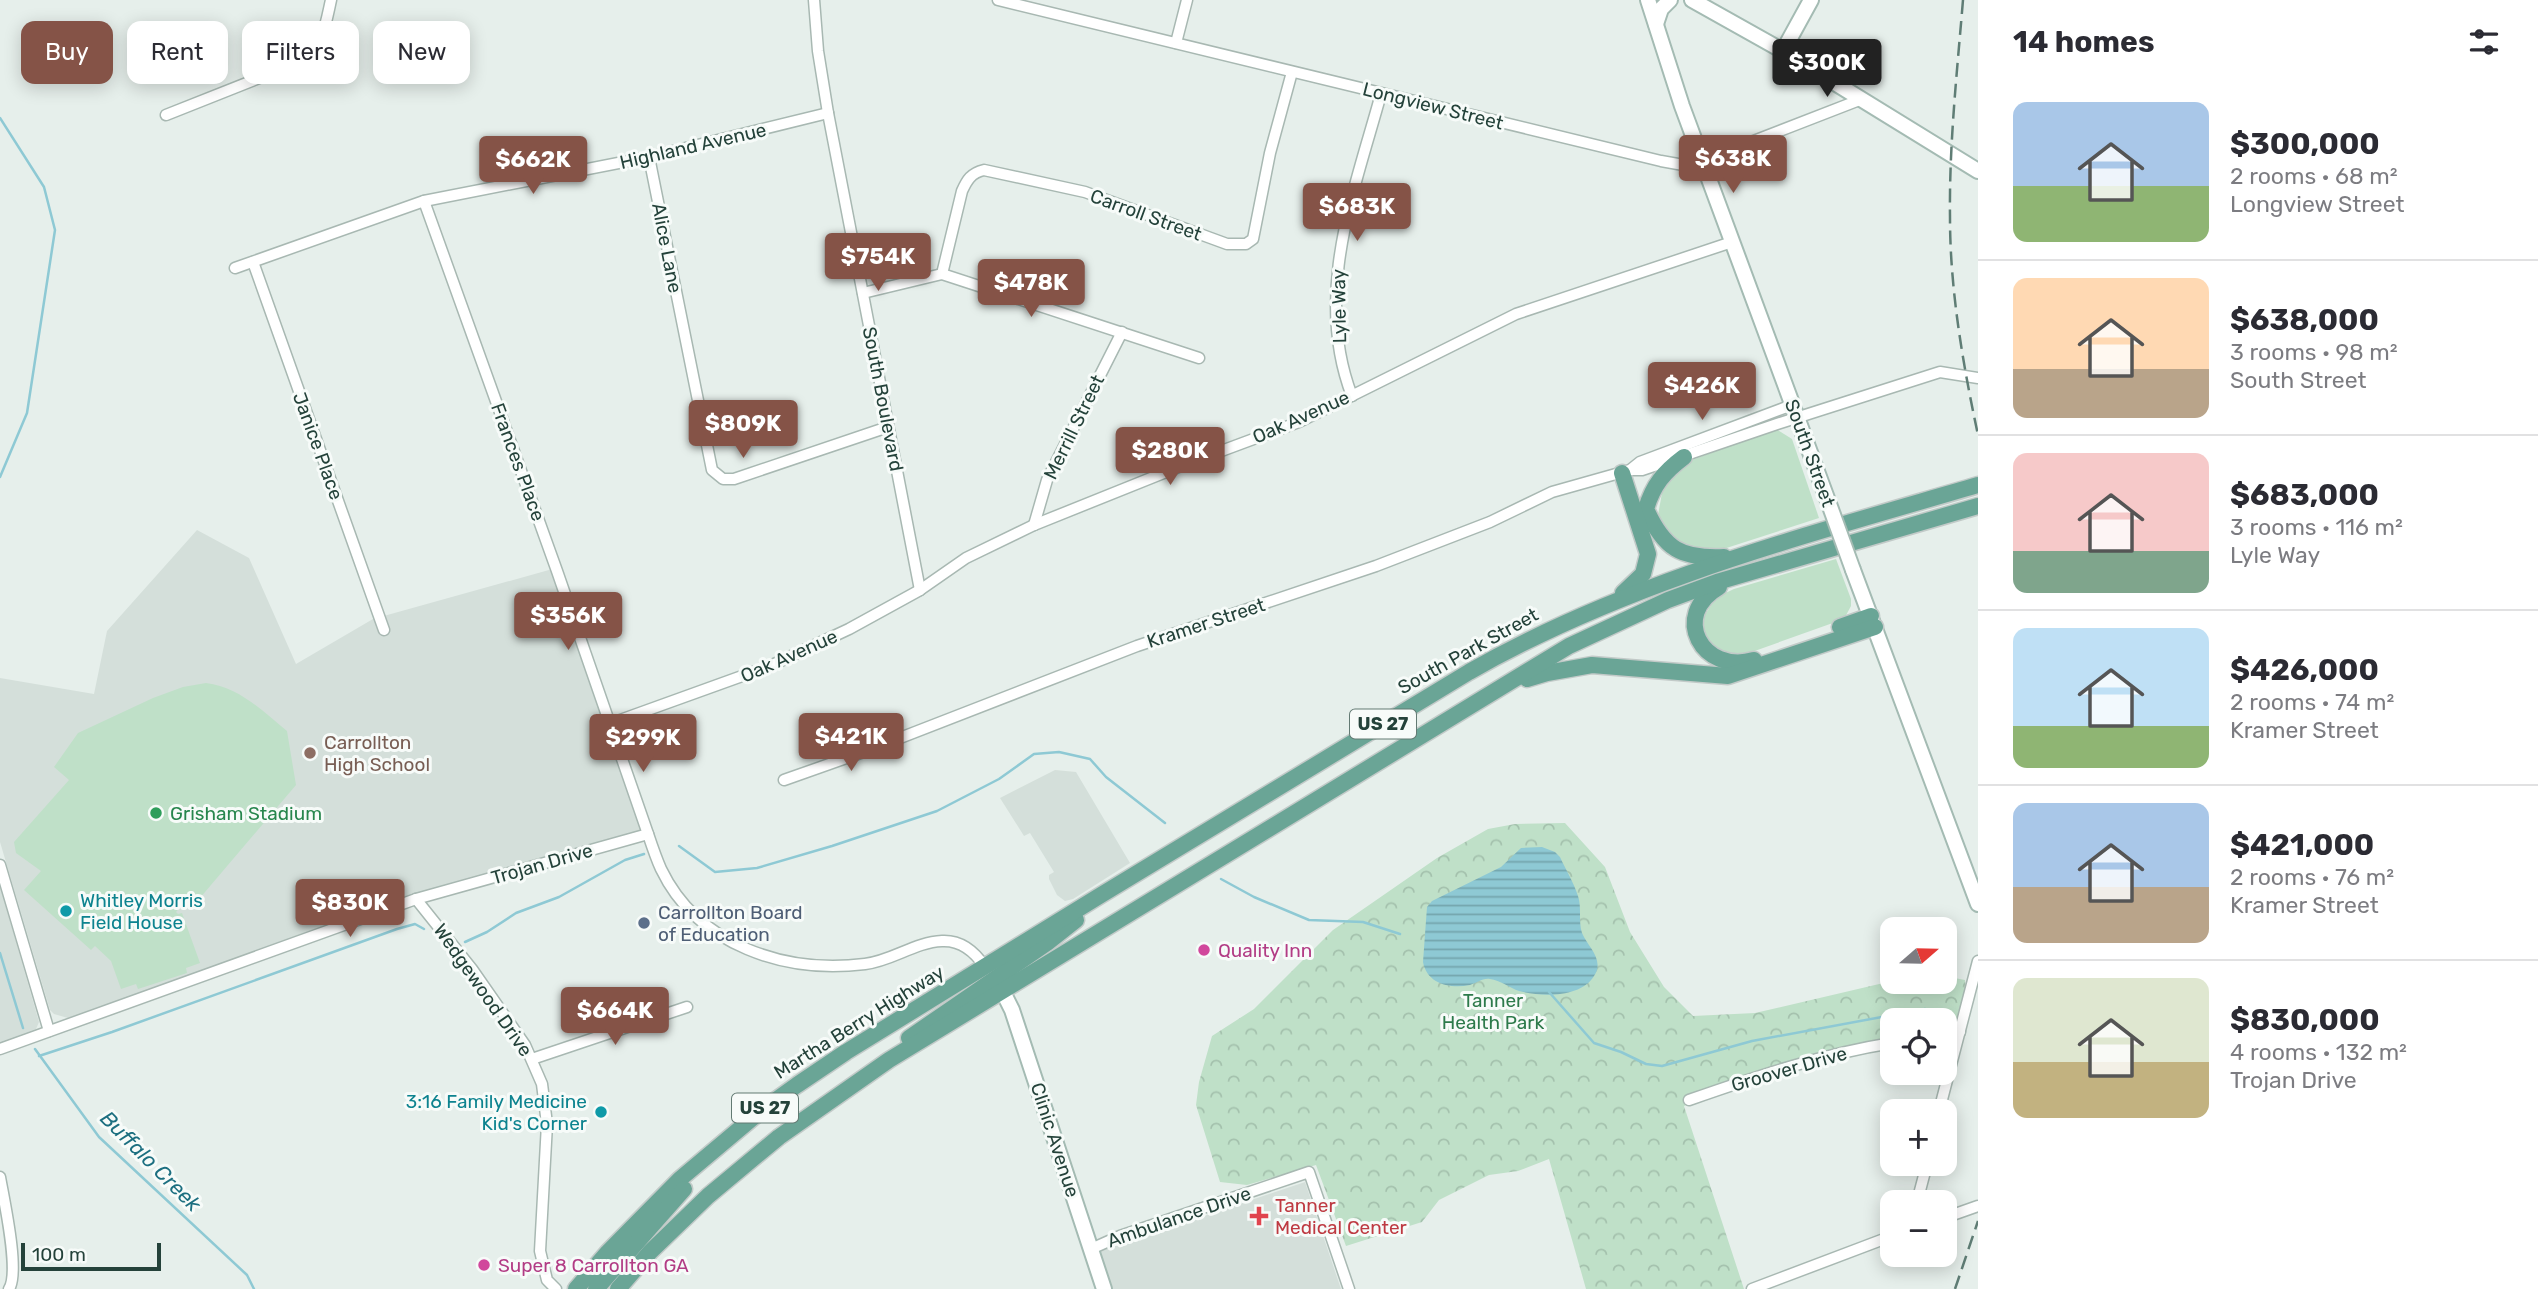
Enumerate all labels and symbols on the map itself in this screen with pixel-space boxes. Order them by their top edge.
pin: $300K [1778,40,1876,99]
street label: Longview Street [1360,77,1506,135]
street label: Highland Avenue [617,118,769,174]
pin: $662K [484,136,582,196]
pin: $638K [1684,136,1782,195]
street label: Carroll Street [1087,184,1205,246]
pin: $683K [1308,184,1406,243]
street label: Alice Lane [647,201,687,295]
pin: $754K [829,233,927,293]
pin: $478K [982,260,1080,319]
street label: Lyle Way [1327,269,1351,343]
street label: South Boulevard [858,325,908,473]
pin: $426K [1653,362,1751,422]
street label: Merrill Street [1039,370,1109,483]
street label: Oak Avenue [1249,385,1353,449]
street label: Janice Place [288,389,348,503]
street label: South Street [1780,396,1840,510]
street label: Frances Place [486,400,550,524]
pin: $809K [694,400,792,460]
pin: $280K [1121,428,1219,487]
pin: $356K [519,592,617,652]
street label: Kramer Street [1144,593,1269,653]
street label: South Park Street [1394,603,1543,699]
street label: Oak Avenue [737,624,841,688]
road number: US 27 [1350,710,1416,738]
pin: $299K [594,714,692,774]
pin: $421K [802,714,900,773]
place label: Carrollton High School [324,731,430,776]
marker: Carrollton High School [302,745,318,761]
place label: Grisham Stadium [170,802,322,825]
marker: Grisham Stadium [148,805,164,821]
street label: Trojan Drive [489,839,595,889]
pin: $830K [301,880,399,939]
place label: Whitley Morris Field House [80,889,203,934]
place label: Carrollton Board of Education [658,901,802,946]
marker: Whitley Morris Field House [58,903,74,919]
marker: Carrollton Board of Education [636,915,652,931]
north arrow [1880,917,1956,994]
street label: Wedgewood Drive [429,919,537,1061]
place label: Quality Inn [1218,939,1312,962]
marker: Quality Inn [1196,942,1212,958]
street label: Martha Berry Highway [770,960,948,1084]
pin: $664K [566,988,664,1047]
park label: Tanner Health Park [1442,989,1544,1034]
street label: Groover Drive [1728,1041,1850,1097]
street label: Clinic Avenue [1026,1080,1084,1200]
place label: 3:16 Family Medicine Kid's Corner [406,1090,588,1135]
road number: US 27 [732,1093,798,1122]
marker: 3:16 Family Medicine Kid's Corner [593,1104,609,1120]
water label: Buffalo Creek [95,1105,207,1217]
street label: Ambulance Drive [1104,1182,1254,1252]
place label: Tanner Medical Center [1275,1194,1408,1239]
marker: Tanner Medical Center [1249,1206,1269,1226]
scale bar [21,1240,161,1272]
place label: Super 8 Carrollton GA [498,1254,689,1277]
marker: Super 8 Carrollton GA [476,1257,492,1273]

